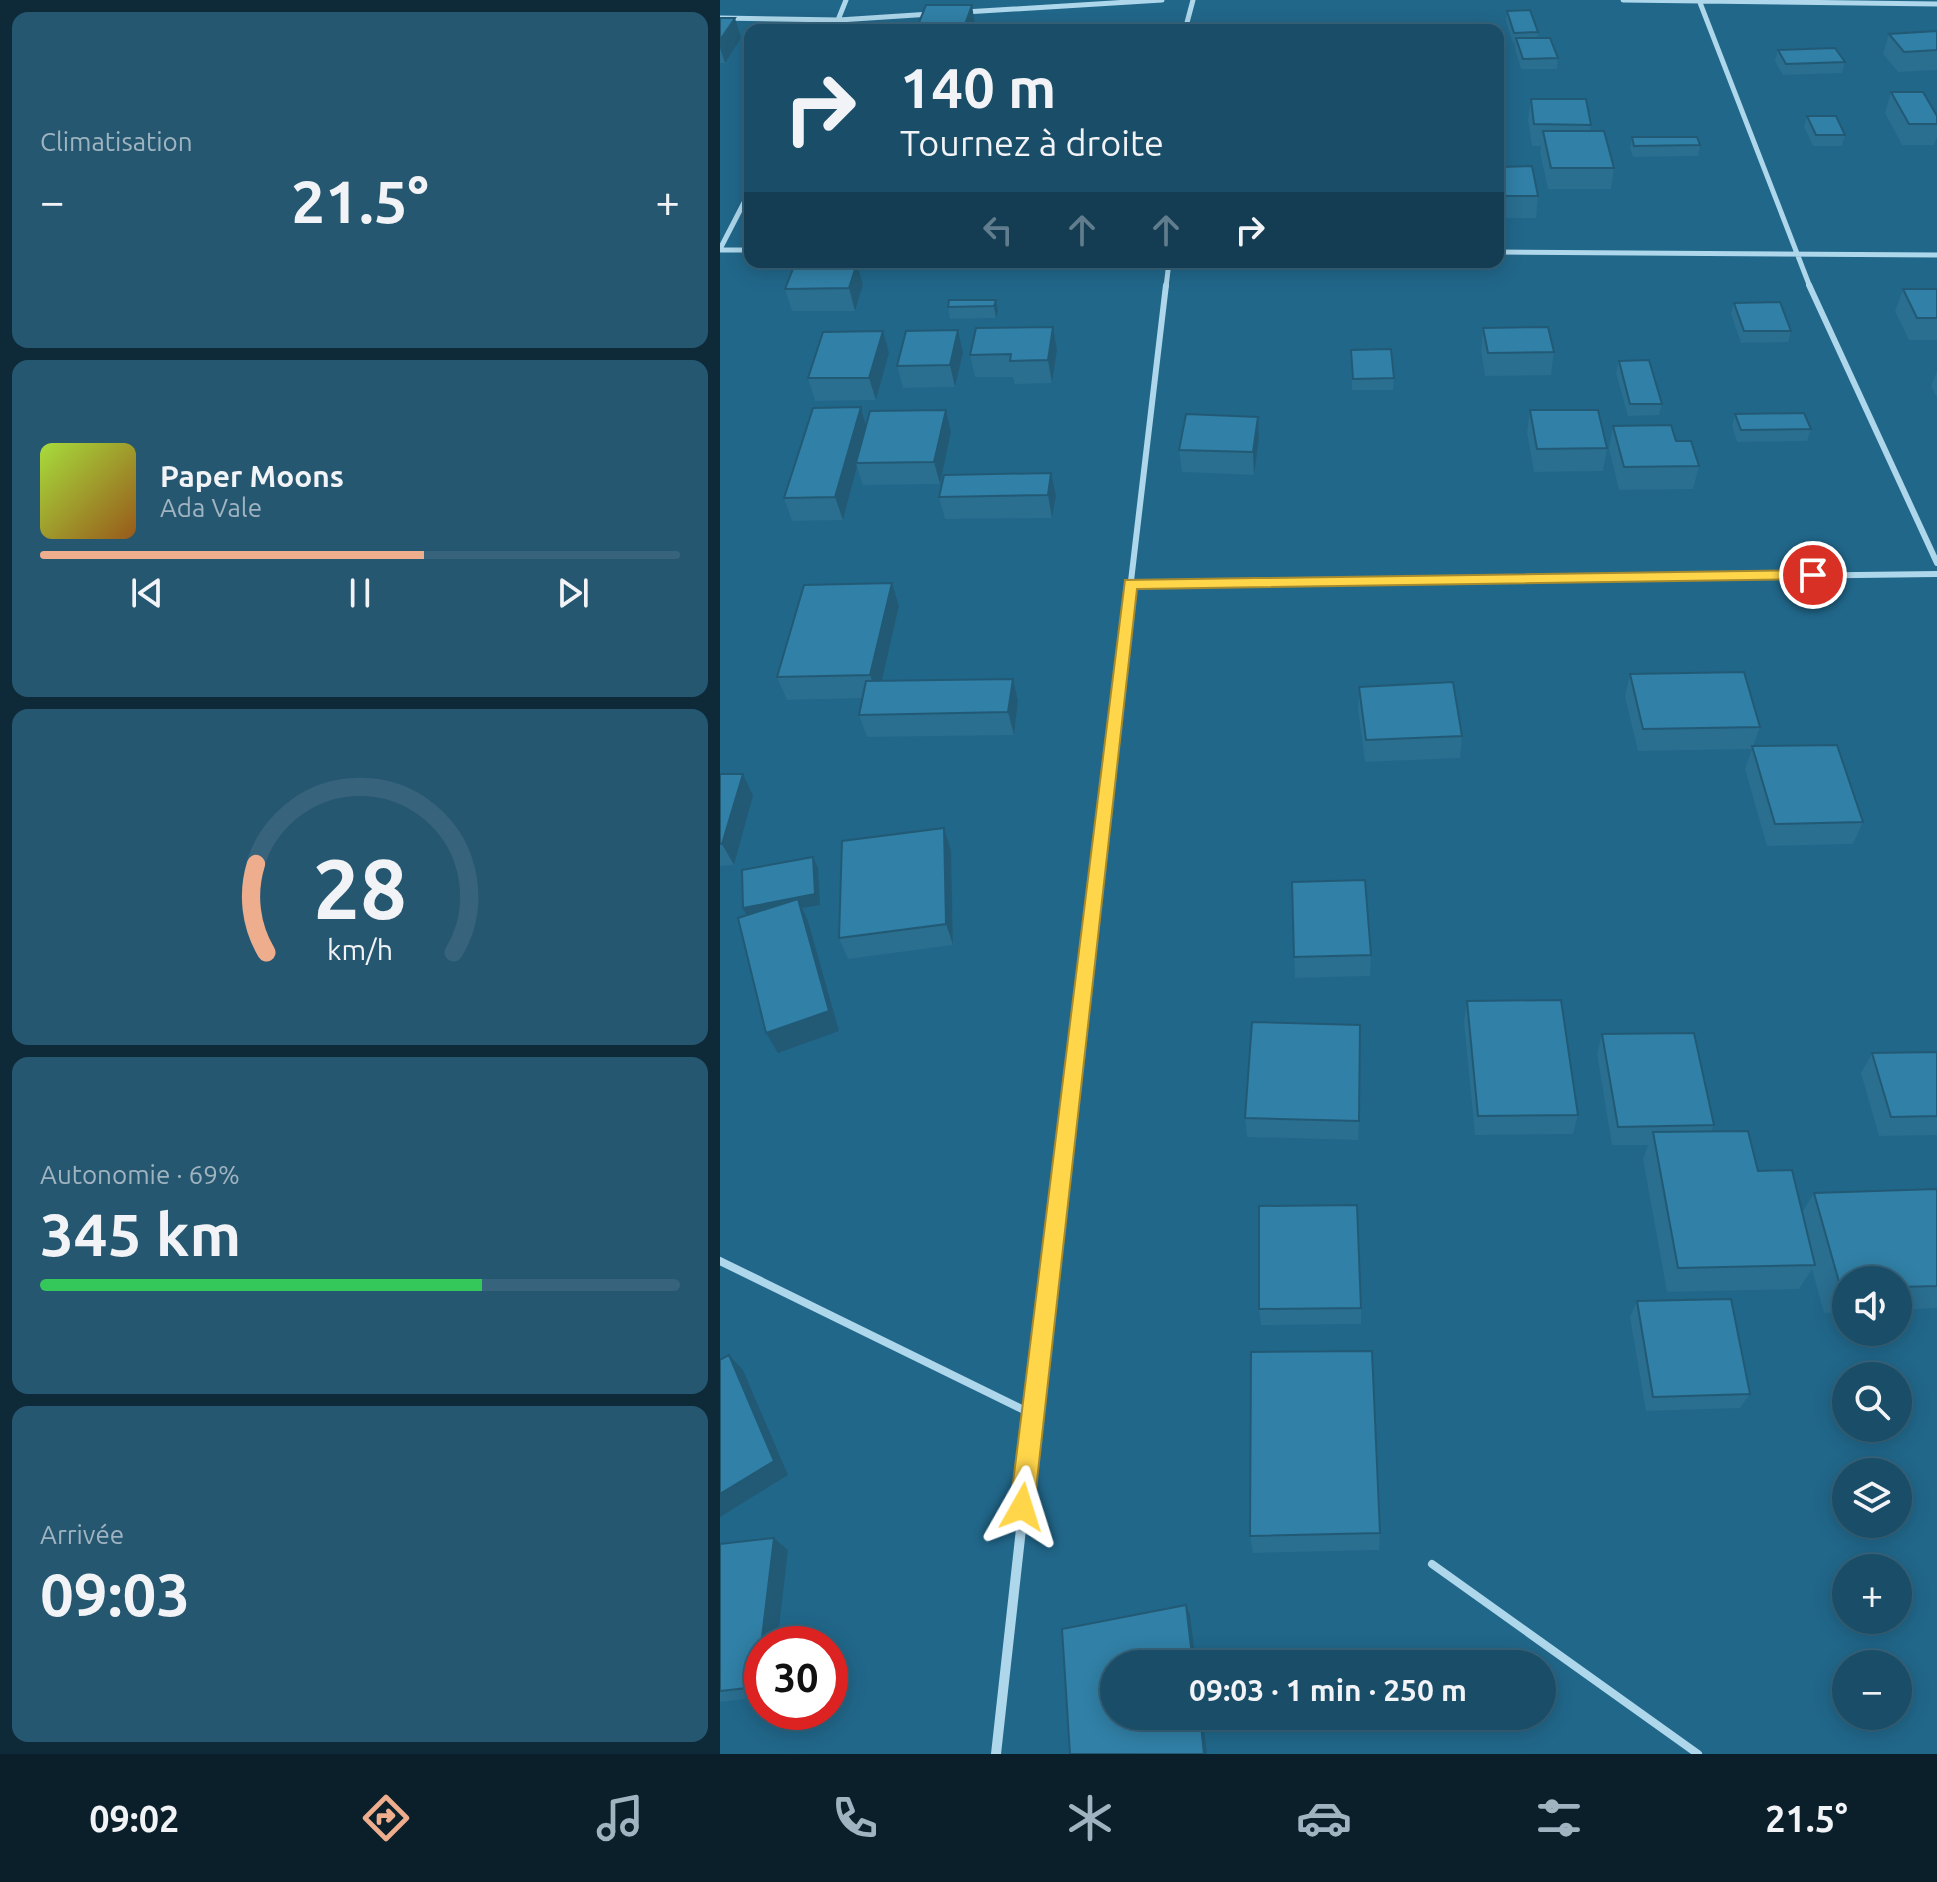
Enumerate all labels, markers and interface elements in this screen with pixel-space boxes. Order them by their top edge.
icon: right [768,56,872,160]
text: 140 m [900,56,1056,119]
text: Tournez à droite [900,122,1164,163]
text: Climatisation [40,127,193,156]
text: 21.5° [291,167,429,234]
text: − [40,176,65,225]
text: + [655,176,680,225]
icon: left [976,208,1020,252]
icon: ahead [1060,208,1104,252]
icon: ahead [1144,208,1188,252]
icon: right [1228,208,1272,252]
text: Paper Moons [160,459,344,493]
text: Ada Vale [160,493,262,522]
pin [1779,541,1847,609]
icon: arrive [1791,553,1835,597]
icon: previous [125,571,169,615]
icon: pause [338,571,382,615]
icon: next [551,571,595,615]
text: 28 [313,841,407,935]
text: km/h [327,933,393,965]
text: Autonomie · 69% [40,1160,240,1189]
text: 345 km [40,1200,241,1267]
map controls [1832,1266,1912,1730]
button: sound [1832,1266,1912,1346]
button: search [1832,1362,1912,1442]
button: layers [1832,1458,1912,1538]
position arrow [980,1465,1064,1549]
text: Arrivée [40,1520,124,1549]
button: + [1832,1554,1912,1634]
text: 09:03 [40,1560,190,1627]
speed limit sign: 30 [744,1626,848,1730]
button: − [1832,1650,1912,1730]
text: 09:03 · 1 min · 250 m [1189,1673,1467,1707]
icon: directions [358,1790,414,1846]
icon: music [592,1790,648,1846]
icon: phone [827,1790,883,1846]
icon: climate [1062,1790,1118,1846]
icon: car [1296,1790,1352,1846]
icon: filters [1531,1790,1587,1846]
text: 09:02 [89,1798,179,1839]
text: 21.5° [1765,1798,1848,1839]

